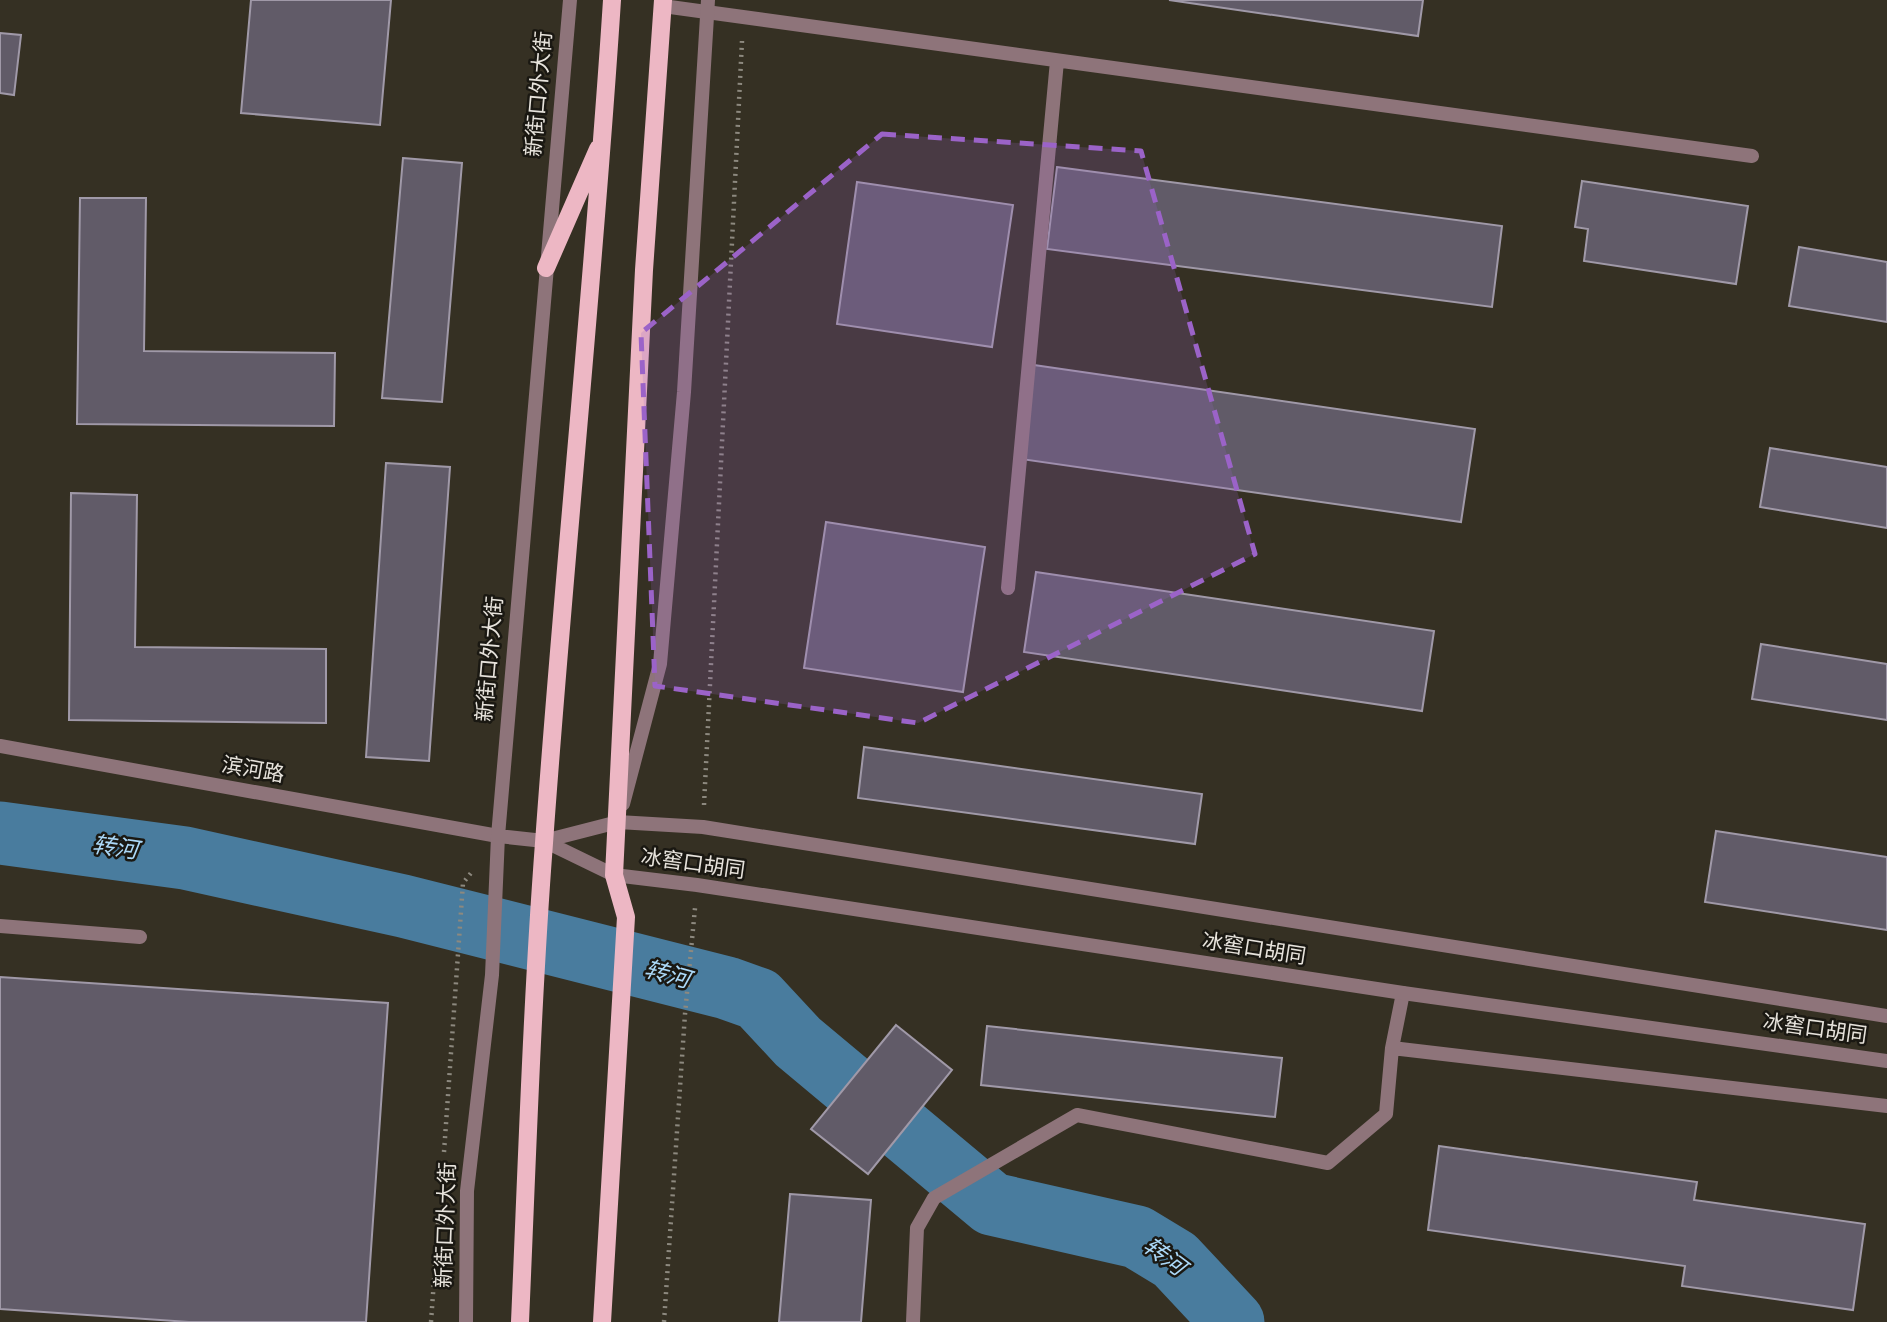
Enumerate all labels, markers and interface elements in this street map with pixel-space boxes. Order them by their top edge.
street label: 新街口外大街 [521,30,557,158]
street label: 新街口外大街 [472,595,508,723]
street label: 滨河路 [220,752,286,788]
water label: 转河 [90,831,144,866]
street label: 冰窖口胡同 [639,844,747,884]
street label: 冰窖口胡同 [1200,928,1308,970]
water label: 转河 [641,956,697,996]
street label: 冰窖口胡同 [1761,1009,1869,1049]
street label: 新街口外大街 [431,1162,461,1288]
water label: 转河 [1137,1232,1194,1284]

